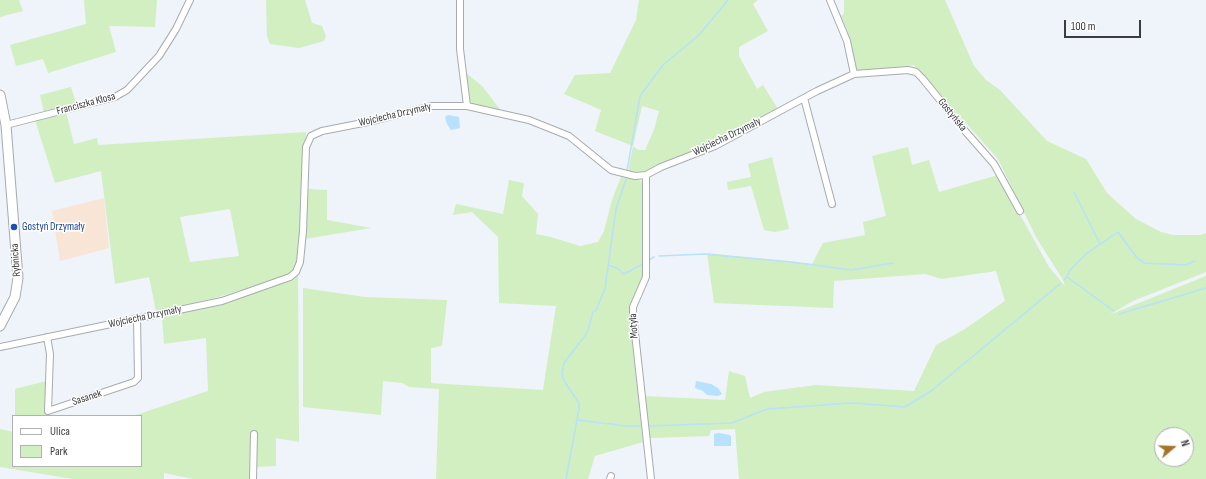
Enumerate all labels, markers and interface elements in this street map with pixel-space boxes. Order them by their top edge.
scale bar [1066,12,1143,38]
text: 100 m [1071,19,1096,34]
street label: Franciszka Kłosa [55,90,117,118]
street label: Gostyńska [935,96,969,134]
street label: Wojciecha Drzymały [357,100,433,130]
street label: Wojciecha Drzymały [691,115,763,159]
place label: Gostyń Drzymały [22,220,85,234]
marker: Gostyń Drzymały [9,222,19,232]
street label: Rybnicka [8,243,24,277]
street label: Wojciecha Drzymały [107,303,183,331]
street label: Motyla [627,313,641,339]
street label: Sasanek [70,387,104,409]
legend [12,415,142,467]
text: Ulica [50,424,70,439]
north arrow [1154,427,1194,467]
text: N [1178,438,1192,448]
text: Park [50,444,68,459]

